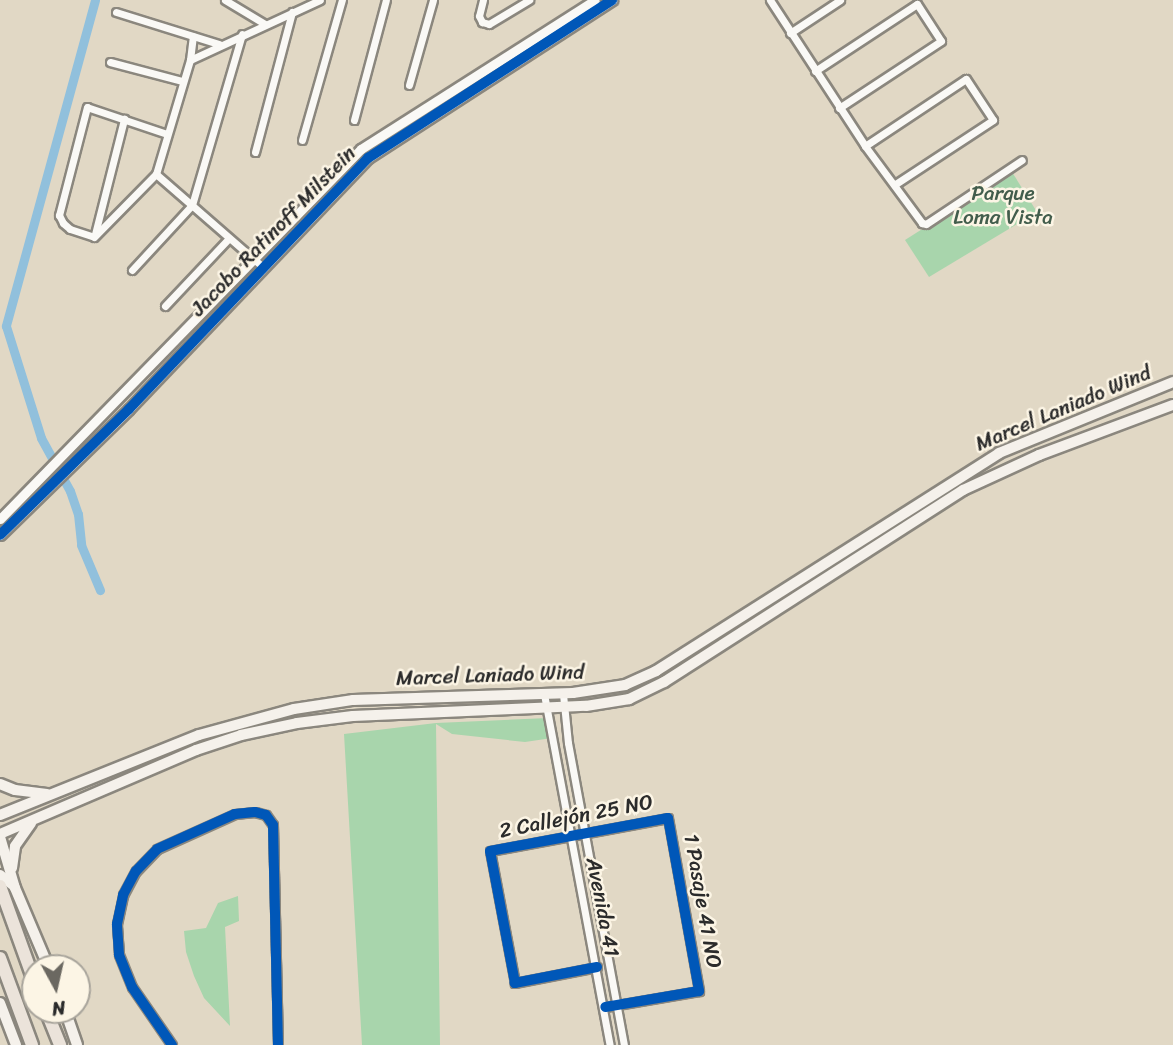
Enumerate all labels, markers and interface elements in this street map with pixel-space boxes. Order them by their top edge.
street label: Jacobo Ratinoff Milstein [185,140,361,322]
park label: Parque Loma Vista [953,180,1053,230]
street label: Marcel Laniado Wind [971,360,1155,456]
street label: Marcel Laniado Wind [395,659,585,691]
street label: 2 Callejón 25 NO [497,789,655,843]
street label: 1 Pasaje 41 NO [679,832,727,970]
street label: Avenida 41 [581,855,625,959]
north arrow [21,954,91,1024]
text: N [50,991,68,1026]

